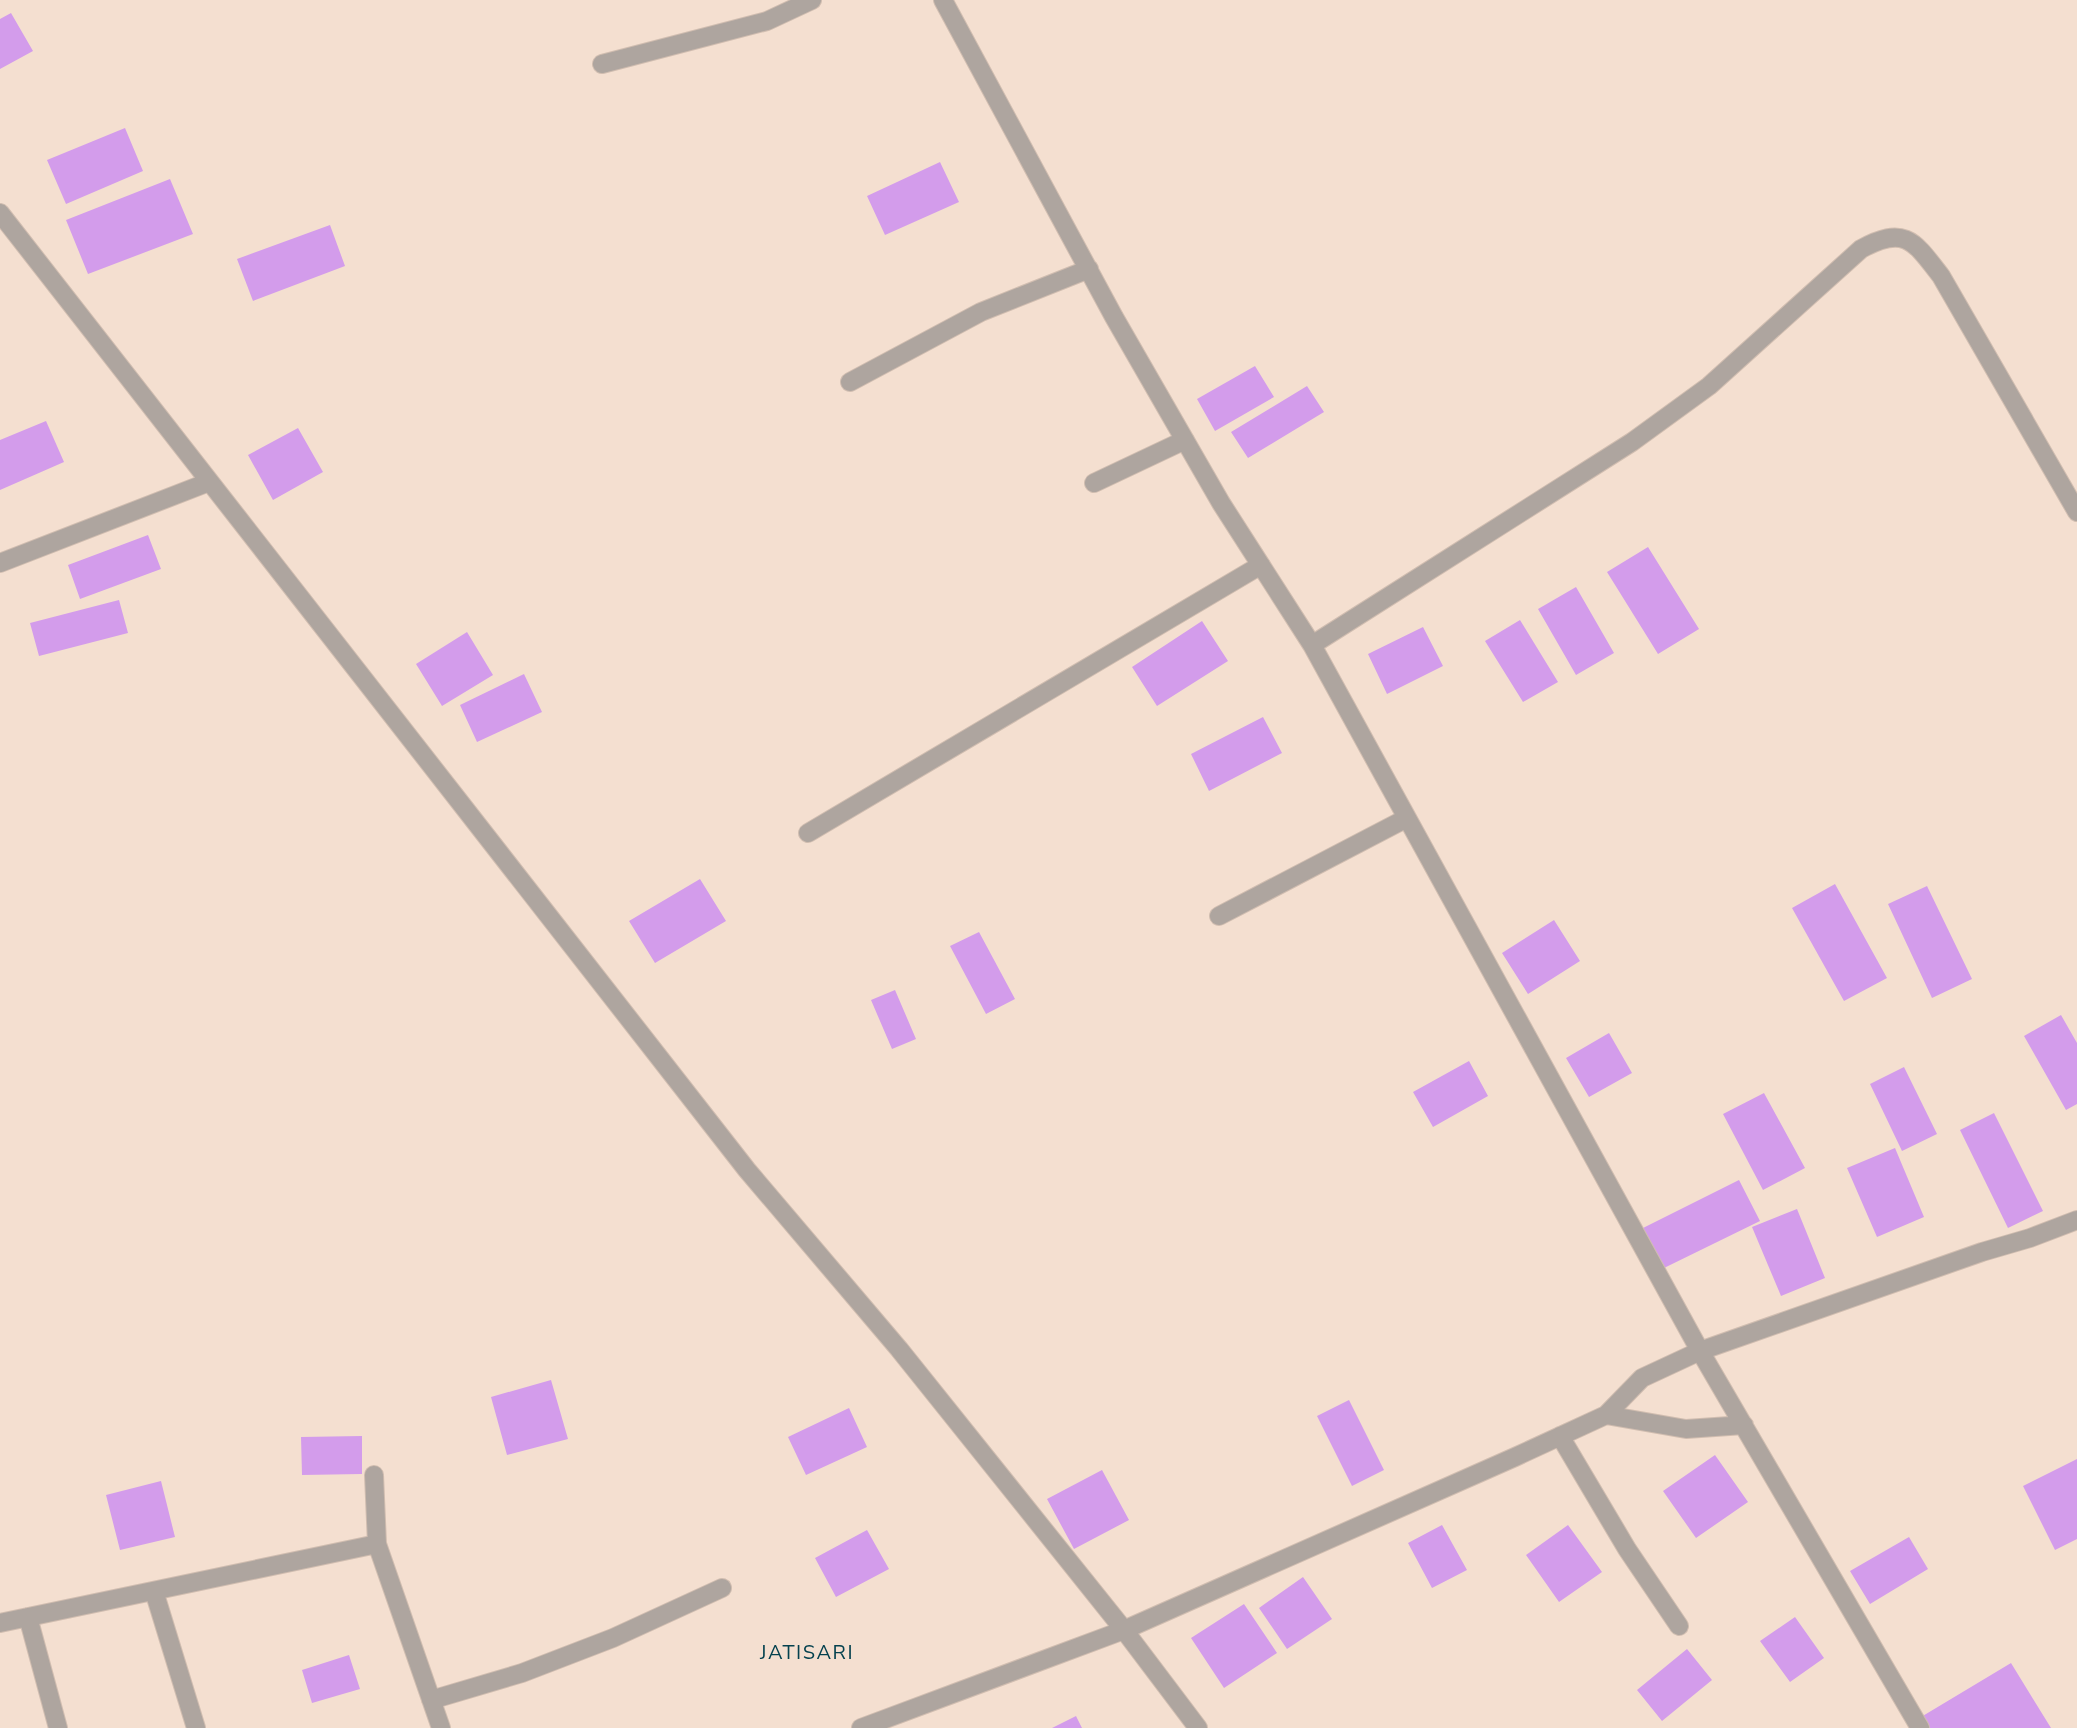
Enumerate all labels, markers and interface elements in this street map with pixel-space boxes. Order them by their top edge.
district label: JATISARI [759,1639,854,1666]

